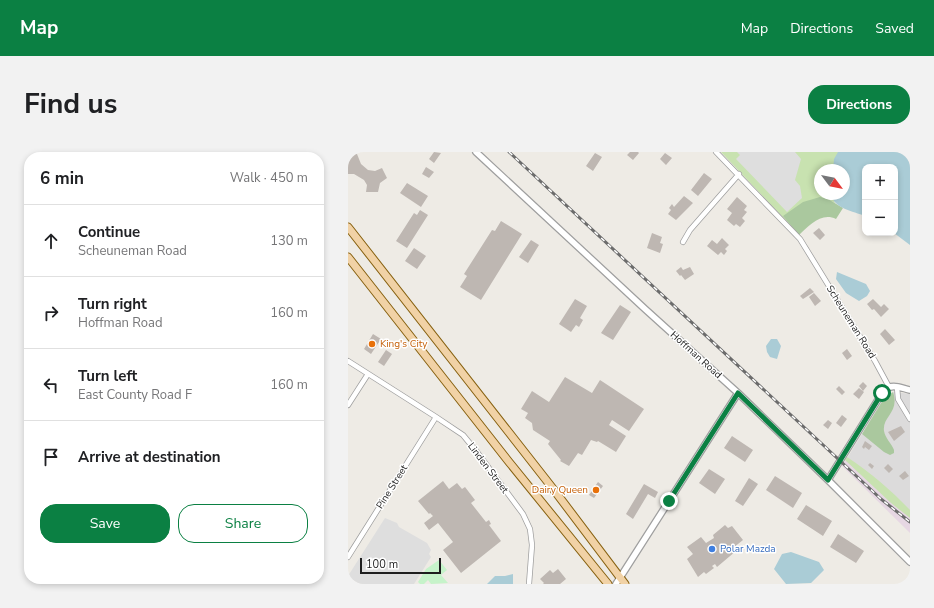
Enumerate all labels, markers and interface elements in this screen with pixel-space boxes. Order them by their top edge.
text: Map [20,15,58,41]
text: Map [741,19,768,38]
text: Directions [790,19,853,38]
text: Saved [875,19,914,38]
text: Find us [24,85,118,123]
button: Directions [808,85,910,124]
north arrow [814,164,850,200]
map controls [862,164,898,236]
button: + [862,164,898,200]
text: 6 min [40,167,84,190]
text: Walk · 450 m [230,169,308,187]
button: − [862,200,898,236]
text: Continue [78,222,140,242]
icon: ahead [40,230,62,252]
text: 130 m [270,232,308,250]
text: Scheuneman Road [78,242,187,260]
street label: Scheuneman Road [823,283,879,361]
text: Turn right [78,294,147,314]
icon: right [40,302,62,324]
text: 160 m [270,304,308,322]
text: Hoffman Road [78,314,163,332]
street label: Hoffman Road [667,328,725,382]
place label: King's City [380,337,428,351]
marker: King's City [367,339,377,349]
text: Turn left [78,366,137,386]
icon: left [40,374,62,396]
text: 160 m [270,376,308,394]
route start [873,384,891,402]
text: East County Road F [78,386,192,404]
street label: Linden Street [464,440,512,497]
icon: arrive [40,446,62,468]
text: Arrive at destination [78,447,221,467]
street label: Pine Street [373,462,411,512]
place label: Dairy Queen [532,483,588,497]
marker: Dairy Queen [591,485,601,495]
route end [660,492,678,510]
button: Save [40,504,170,543]
button: Share [178,504,308,543]
place label: Polar Mazda [720,542,776,556]
marker: Polar Mazda [707,544,717,554]
scale bar [360,556,441,575]
text: 100 m [366,557,398,572]

